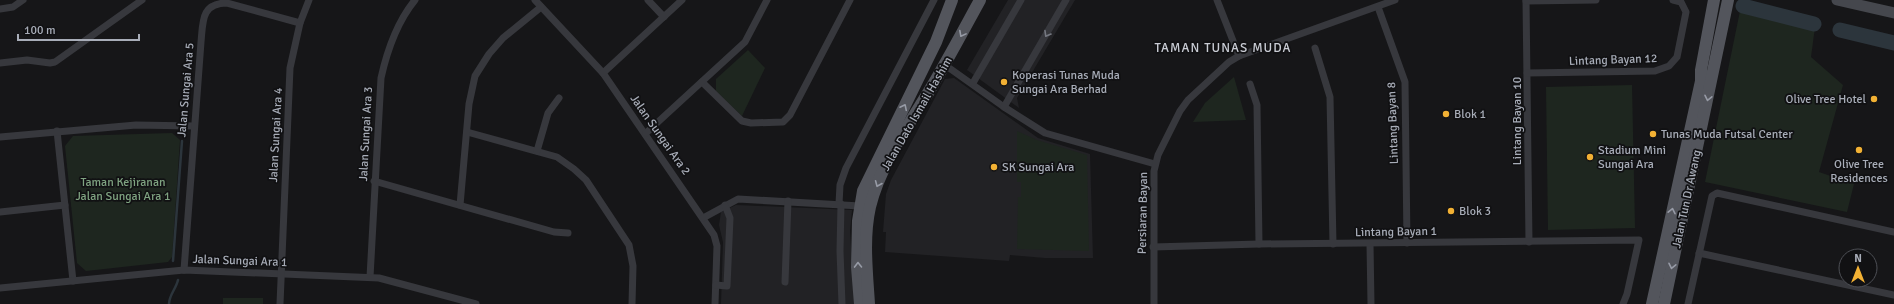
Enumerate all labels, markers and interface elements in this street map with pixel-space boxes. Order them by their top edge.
scale bar [18,16,139,42]
text: 100 m [24,23,56,38]
one-way arrow [959,30,966,37]
one-way arrow [1044,30,1051,37]
district label: TAMAN TUNAS MUDA [1155,40,1292,56]
street label: Jalan Sungai Ara 5 [174,42,198,138]
street label: Lintang Bayan 12 [1568,51,1658,69]
street label: Jalan Dato Ismail Hashim [878,54,956,174]
place label: Koperasi Tunas Muda Sungai Ara Berhad [1012,68,1120,97]
marker: Koperasi Tunas Muda Sungai Ara Berhad [999,77,1009,87]
street label: Lintang Bayan 10 [1510,77,1525,165]
street label: Lintang Bayan 8 [1384,82,1402,164]
street label: Jalan Sungai Ara 3 [356,86,376,182]
street label: Jalan Sungai Ara 4 [266,87,286,183]
street label: Jalan Sungai Ara 2 [627,92,693,178]
place label: Olive Tree Hotel [1786,92,1866,107]
marker: Olive Tree Hotel [1869,94,1879,104]
one-way arrow [1704,95,1712,101]
one-way arrow [899,104,907,111]
place label: Blok 1 [1454,107,1486,122]
marker: Blok 1 [1441,109,1451,119]
place label: Tunas Muda Futsal Center [1661,127,1793,142]
marker: Tunas Muda Futsal Center [1648,129,1658,139]
place label: Stadium Mini Sungai Ara [1598,143,1666,172]
marker: Olive Tree Residences [1854,145,1864,155]
street label: Jalan Tun Dr Awang [1669,148,1705,250]
marker: Stadium Mini Sungai Ara [1585,152,1595,162]
place label: Olive Tree Residences [1830,157,1888,186]
place label: SK Sungai Ara [1002,160,1074,175]
marker: SK Sungai Ara [989,162,999,172]
street label: Persiaran Bayan [1135,172,1151,254]
park label: Taman Kejiranan Jalan Sungai Ara 1 [76,175,170,204]
one-way arrow [875,180,883,188]
place label: Blok 3 [1459,204,1491,219]
marker: Blok 3 [1446,206,1456,216]
one-way arrow [1667,208,1675,214]
street label: Lintang Bayan 1 [1355,224,1437,240]
north arrow [1838,248,1878,288]
street label: Jalan Sungai Ara 1 [192,252,288,270]
text: N [1854,252,1862,265]
one-way arrow [854,262,862,268]
one-way arrow [1669,263,1677,270]

